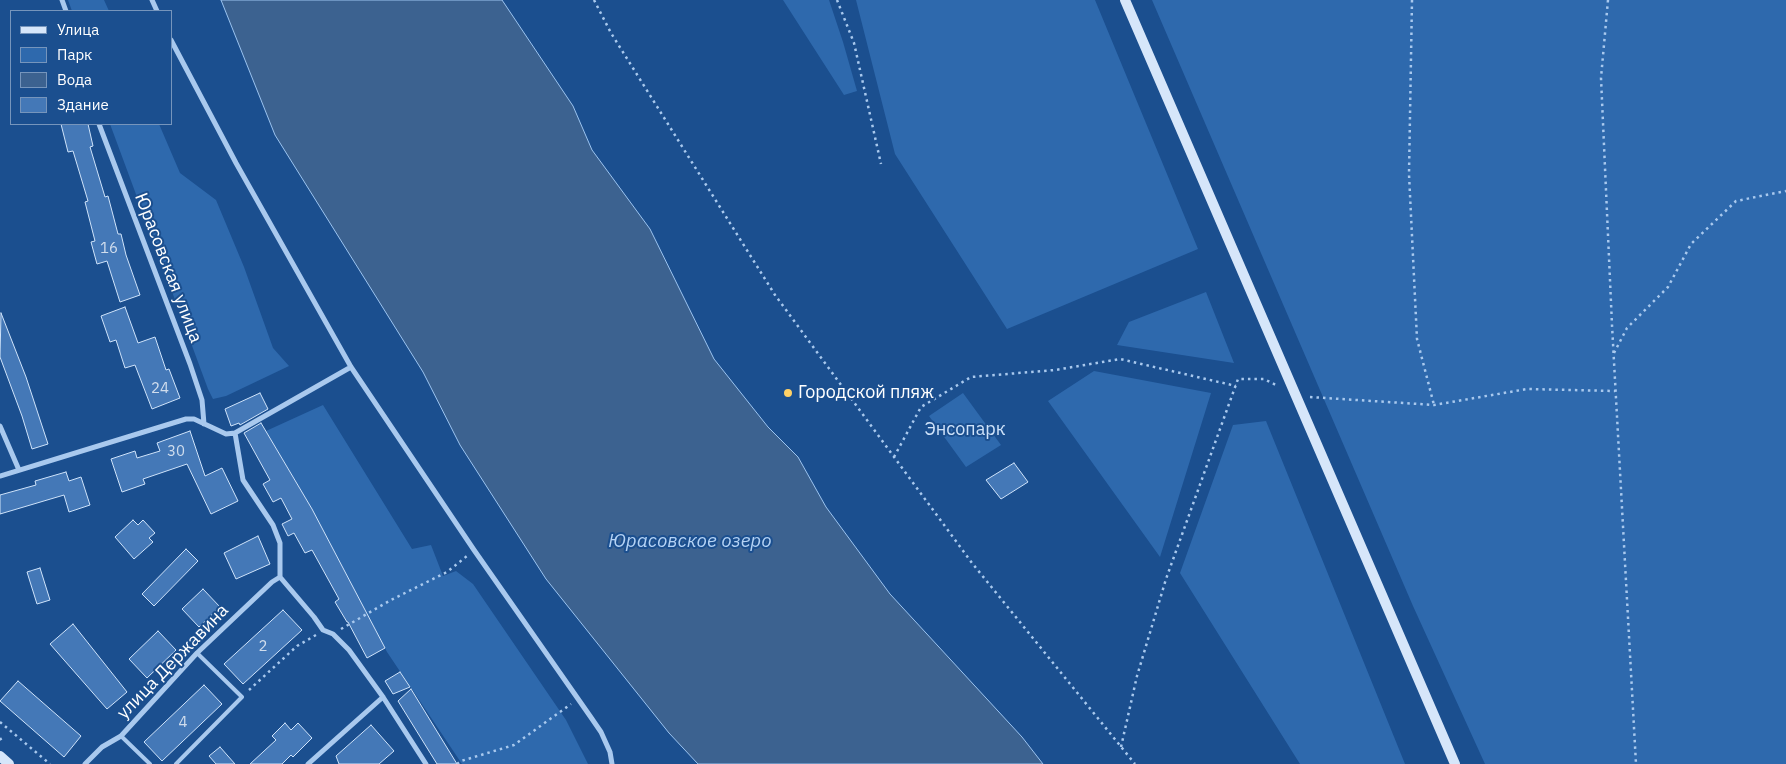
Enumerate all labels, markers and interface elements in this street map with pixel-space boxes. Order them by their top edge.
legend [10,10,172,125]
text: Улица [57,20,99,39]
text: Парк [57,45,92,64]
text: Вода [57,70,92,89]
text: Здание [57,95,109,114]
street label: Юрасовская улица [130,190,206,346]
house number: 16 [100,240,118,258]
house number: 24 [151,380,169,398]
place label: Городской пляж [798,382,934,404]
marker: Городской пляж [782,387,794,399]
park label: Энсопарк [924,419,1006,441]
house number: 30 [167,443,185,461]
water label: Юрасовское озеро [608,531,772,553]
street label: улица Державина [113,600,233,724]
house number: 2 [259,638,267,656]
house number: 4 [179,714,187,732]

